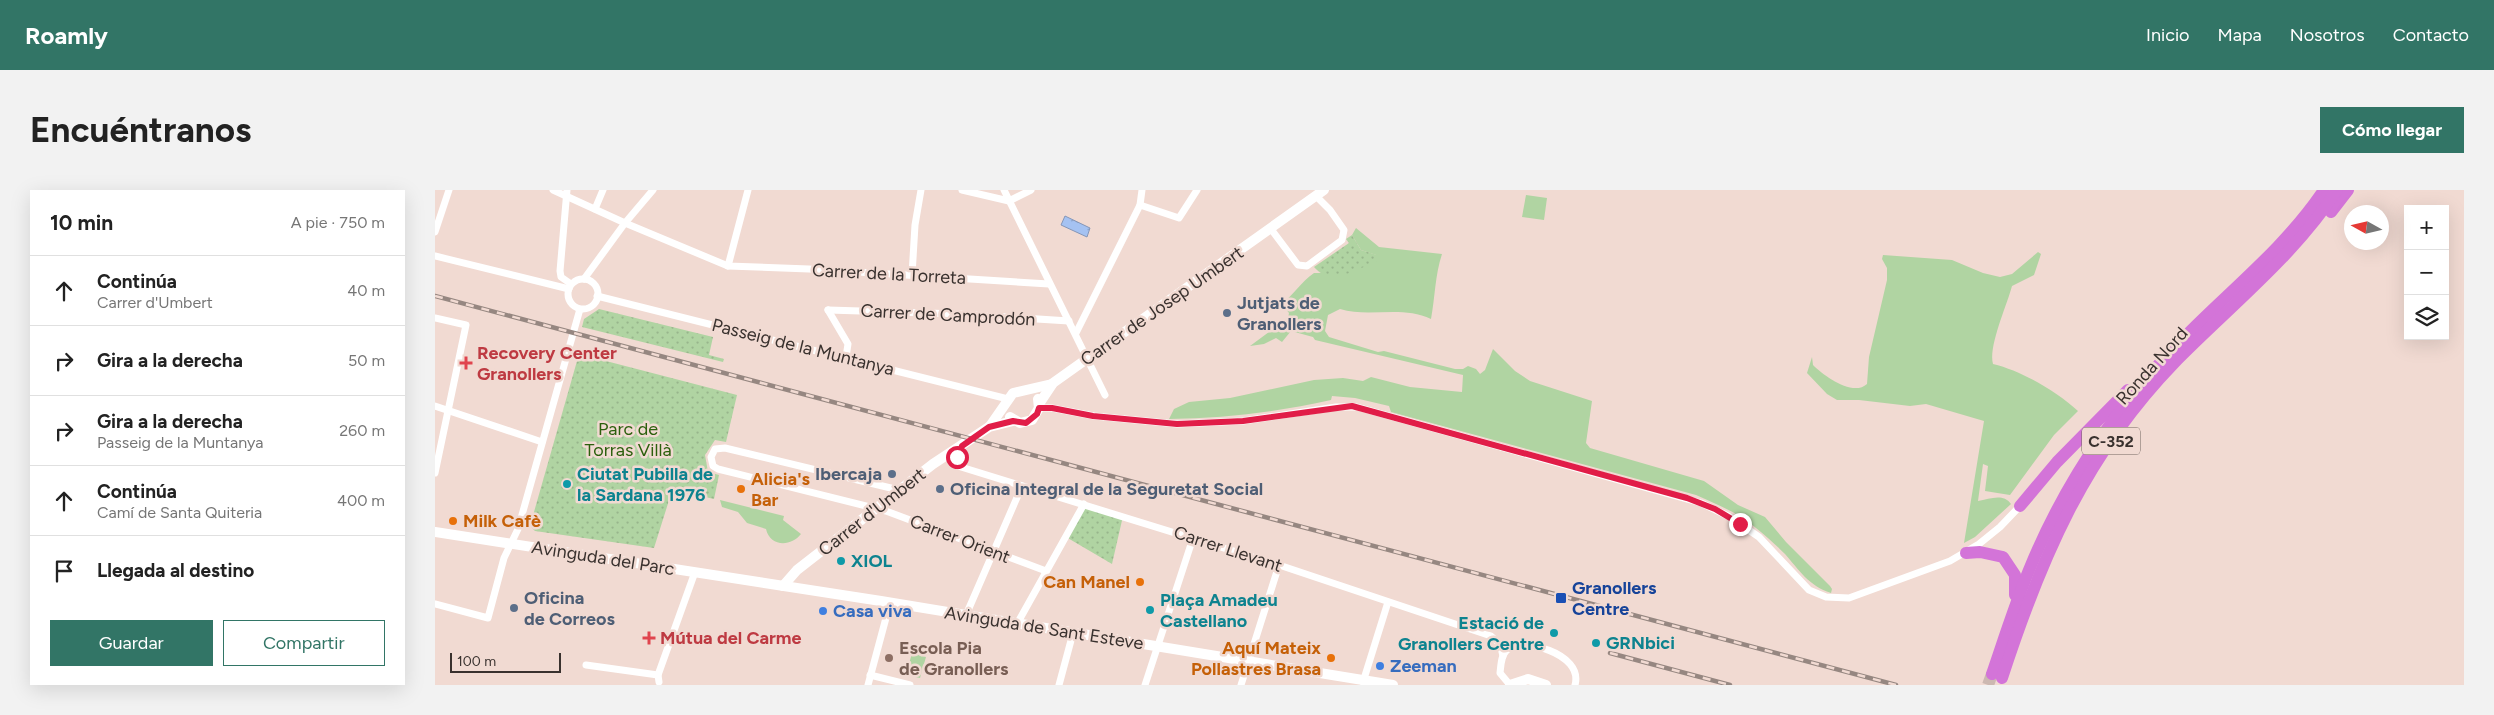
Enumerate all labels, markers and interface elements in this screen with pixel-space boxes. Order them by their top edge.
text: Roamly [25,21,108,50]
text: Inicio [2146,24,2190,46]
text: Mapa [2218,24,2262,46]
text: Nosotros [2290,24,2365,46]
text: Contacto [2393,24,2469,46]
button: Cómo llegar [2320,107,2464,153]
text: Encuéntranos [30,109,251,151]
north arrow [2344,205,2389,250]
map controls [2404,205,2449,340]
button: + [2404,205,2449,250]
text: 10 min [50,210,113,235]
text: A pie · 750 m [291,213,385,232]
street label: Carrer de Josep Umbert [1076,241,1248,371]
button: − [2404,250,2449,295]
street label: Carrer de la Torreta [811,259,967,289]
text: Continúa [97,270,177,293]
icon: ahead [50,277,78,305]
text: 40 m [347,281,385,300]
place label: Jutjats de Granollers [1237,292,1322,335]
text: Carrer d'Umbert [97,293,213,312]
button: layers [2404,295,2449,340]
street label: Carrer de Camprodón [860,299,1036,331]
marker: Jutjats de Granollers [1221,307,1233,319]
street label: Passeig de la Muntanya [710,314,896,380]
street label: Ronda Nord [2111,323,2193,409]
place label: Recovery Center Granollers [477,342,617,385]
icon: right [50,347,78,375]
text: Gira a la derecha [97,349,243,372]
text: 50 m [348,351,385,370]
marker: Recovery Center Granollers [459,356,473,370]
text: Gira a la derecha [97,410,243,433]
icon: right [50,417,78,445]
park label: Parc de Torras Villà [584,418,672,461]
text: 260 m [339,421,385,440]
road number: C-352 [2082,428,2140,454]
text: Passeig de la Muntanya [97,433,263,452]
route start [946,446,969,469]
place label: Ciutat Pubilla de la Sardana 1976 [577,463,713,506]
street label: Carrer d'Umbert [814,463,930,561]
place label: Ibercaja [815,463,882,485]
place label: Alicia's Bar [751,468,811,511]
marker: Ibercaja [886,468,898,480]
marker: Ciutat Pubilla de la Sardana 1976 [561,478,573,490]
place label: Oficina Integral de la Seguretat Social [950,478,1263,500]
text: Continúa [97,480,177,503]
marker: Alicia's Bar [735,483,747,495]
marker: Oficina Integral de la Seguretat Social [934,483,946,495]
icon: ahead [50,487,78,515]
text: 400 m [337,491,385,510]
text: Camí de Santa Quiteria [97,503,262,522]
place label: Milk Cafè [463,510,541,532]
street label: Carrer Orient [907,510,1013,568]
route end [1729,513,1752,536]
marker: Milk Cafè [447,515,459,527]
street label: Carrer Llevant [1171,521,1285,577]
street label: Avinguda del Parc [530,536,676,580]
place label: XIOL [851,550,893,572]
marker: XIOL [835,555,847,567]
icon: arrive [50,557,78,585]
text: Llegada al destino [97,559,254,582]
place label: Can Manel [1043,571,1130,593]
marker: Can Manel [1134,576,1146,588]
place label: Granollers Centre [1572,577,1657,620]
place label: Oficina de Correos [524,587,616,630]
place label: Plaça Amadeu Castellano [1160,589,1278,632]
marker: Granollers Centre [1554,591,1568,605]
place label: Casa viva [833,600,912,622]
street label: Avinguda de Sant Esteve [943,601,1145,655]
marker: Oficina de Correos [508,602,520,614]
marker: Plaça Amadeu Castellano [1144,604,1156,616]
marker: Casa viva [817,605,829,617]
place label: Estació de Granollers Centre [1398,612,1544,655]
button: Guardar [50,620,213,666]
button: Compartir [223,620,385,666]
place label: Mútua del Carme [660,627,802,649]
marker: Estació de Granollers Centre [1548,627,1560,639]
marker: Mútua del Carme [642,631,656,645]
place label: GRNbici [1606,632,1675,654]
place label: Escola Pia de Granollers [899,637,1009,680]
place label: Aquí Mateix Pollastres Brasa [1191,637,1321,680]
marker: GRNbici [1590,637,1602,649]
scale bar [450,650,561,673]
marker: Escola Pia de Granollers [883,652,895,664]
marker: Aquí Mateix Pollastres Brasa [1325,652,1337,664]
text: 100 m [457,653,496,670]
place label: Zeeman [1390,655,1457,677]
marker: Zeeman [1374,660,1386,672]

